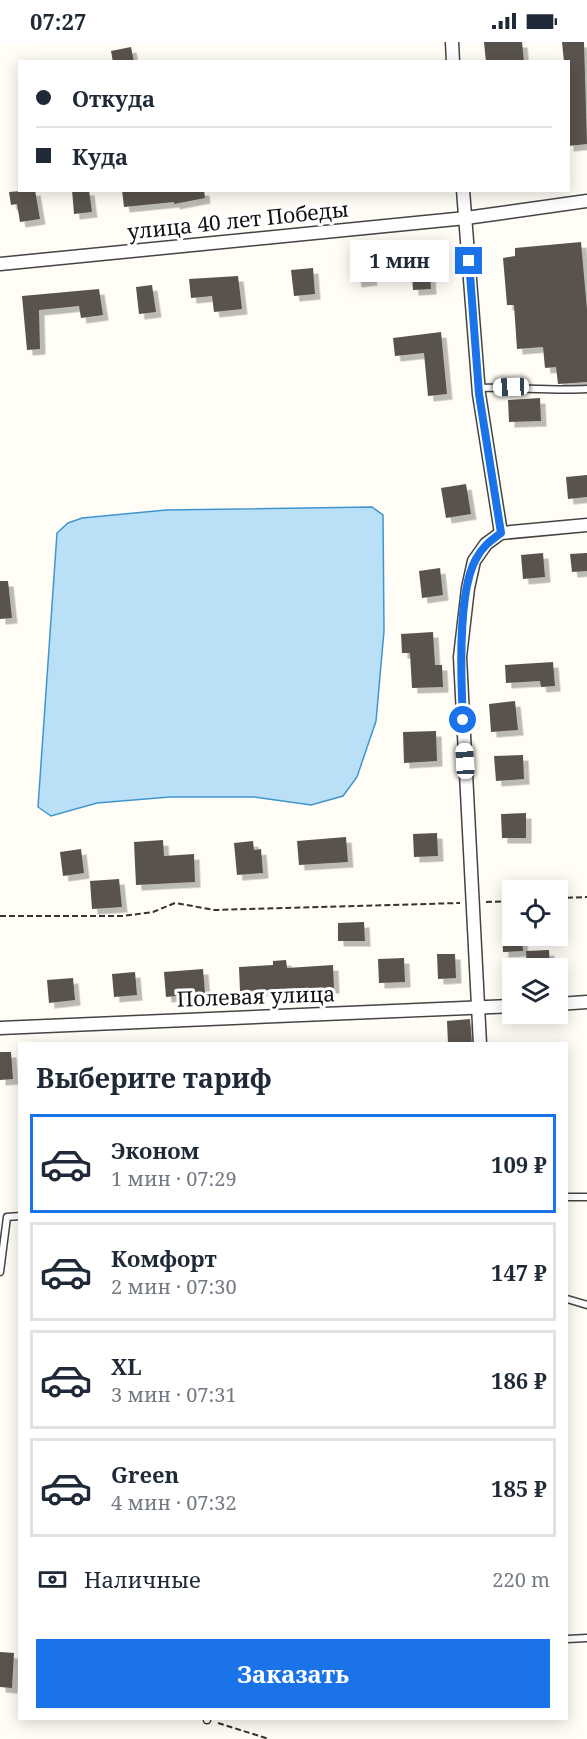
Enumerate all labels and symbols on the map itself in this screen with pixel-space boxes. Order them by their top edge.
street label: улица 40 лет Победы [126,194,350,246]
callout: 1 мин [349,240,448,282]
route end [455,247,482,274]
car [493,377,529,397]
route start [449,706,476,733]
car [455,743,475,779]
street label: Полевая улица [176,979,336,1013]

